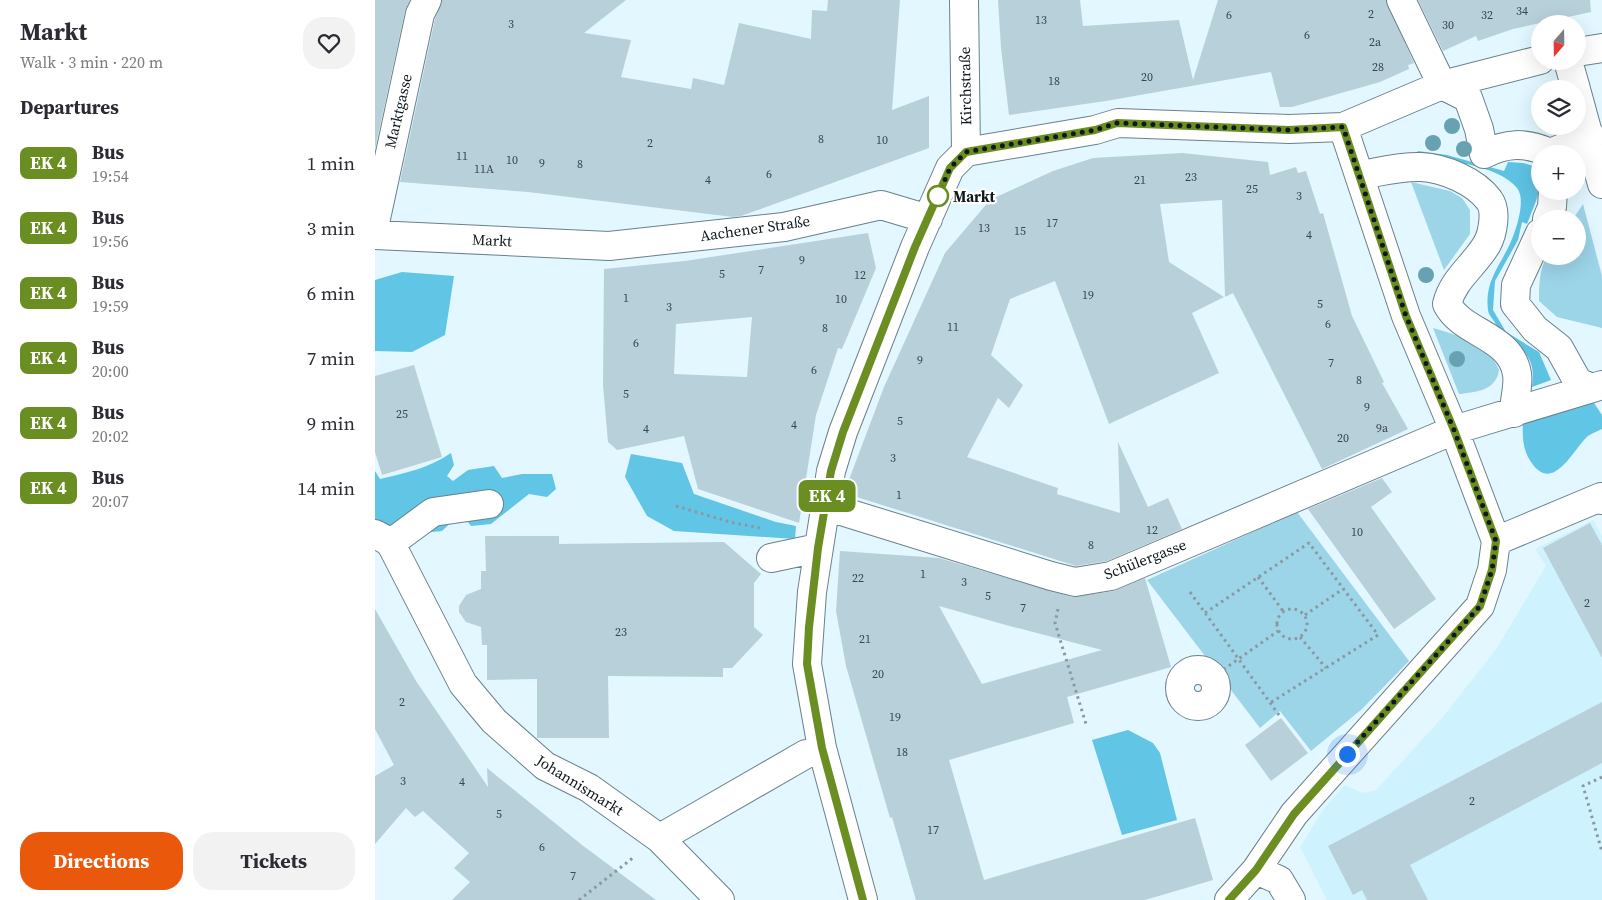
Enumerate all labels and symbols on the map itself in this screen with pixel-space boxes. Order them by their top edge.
house number: 34 [1516,3,1528,19]
house number: 2 [1368,6,1374,22]
house number: 6 [1226,7,1232,23]
house number: 32 [1481,7,1493,23]
house number: 13 [1035,12,1047,28]
north arrow [1531,15,1586,70]
house number: 3 [508,16,514,32]
house number: 30 [1442,17,1454,33]
house number: 6 [1304,27,1310,43]
house number: 2a [1369,34,1382,50]
street label: Kirchstraße [954,46,976,125]
house number: 28 [1372,59,1384,75]
house number: 20 [1141,69,1153,85]
street label: Marktgasse [379,71,417,150]
house number: 18 [1048,73,1060,89]
house number: 8 [818,131,824,147]
house number: 10 [876,132,888,148]
house number: 2 [647,135,653,151]
house number: 11 [456,148,468,164]
house number: 10 [506,152,518,168]
house number: 9 [539,155,545,171]
house number: 8 [577,156,583,172]
house number: 11A [474,161,494,177]
house number: 6 [766,166,772,182]
house number: 23 [1185,169,1197,185]
house number: 4 [705,172,711,188]
house number: 21 [1134,172,1146,188]
house number: 25 [1246,181,1258,197]
marker: Markt [927,185,949,207]
place label: Markt [953,186,996,207]
house number: 3 [1296,188,1302,204]
street label: Aachener Straße [699,210,812,246]
house number: 17 [1046,215,1058,231]
house number: 13 [978,220,990,236]
house number: 15 [1014,223,1026,239]
house number: 4 [1306,227,1312,243]
street label: Markt [471,228,513,252]
house number: 9 [799,252,805,268]
house number: 7 [758,262,764,278]
house number: 5 [719,266,725,282]
house number: 12 [854,267,866,283]
house number: 19 [1082,287,1094,303]
house number: 1 [623,290,629,306]
house number: 10 [835,291,847,307]
house number: 5 [1317,296,1323,312]
house number: 3 [666,299,672,315]
house number: 6 [1325,316,1331,332]
house number: 11 [947,319,959,335]
house number: 8 [822,320,828,336]
house number: 6 [633,335,639,351]
house number: 9 [917,352,923,368]
house number: 7 [1328,355,1334,371]
house number: 6 [811,362,817,378]
house number: 8 [1356,372,1362,388]
house number: 5 [623,386,629,402]
house number: 9 [1364,399,1370,415]
house number: 25 [396,406,408,422]
house number: 5 [897,413,903,429]
house number: 4 [791,417,797,433]
house number: 9a [1376,420,1389,436]
house number: 4 [643,421,649,437]
house number: 20 [1337,430,1349,446]
house number: 3 [890,450,896,466]
line badge: EK 4 [792,480,862,512]
house number: 1 [896,487,902,503]
house number: 12 [1146,522,1158,538]
house number: 10 [1351,524,1363,540]
street label: Schülergasse [1101,534,1190,584]
house number: 8 [1088,537,1094,553]
house number: 1 [920,566,926,582]
house number: 22 [852,570,864,586]
house number: 3 [961,574,967,590]
house number: 5 [985,588,991,604]
house number: 2 [1584,595,1590,611]
house number: 7 [1020,600,1026,616]
house number: 23 [615,624,627,640]
house number: 21 [859,631,871,647]
house number: 20 [872,666,884,682]
house number: 2 [399,694,405,710]
house number: 19 [889,709,901,725]
your location [1335,742,1360,767]
house number: 18 [896,744,908,760]
street label: Johannismarkt [531,749,628,820]
house number: 3 [400,773,406,789]
house number: 4 [459,774,465,790]
house number: 2 [1469,793,1475,809]
house number: 5 [496,806,502,822]
house number: 17 [927,822,939,838]
house number: 6 [539,839,545,855]
house number: 7 [570,868,576,884]

